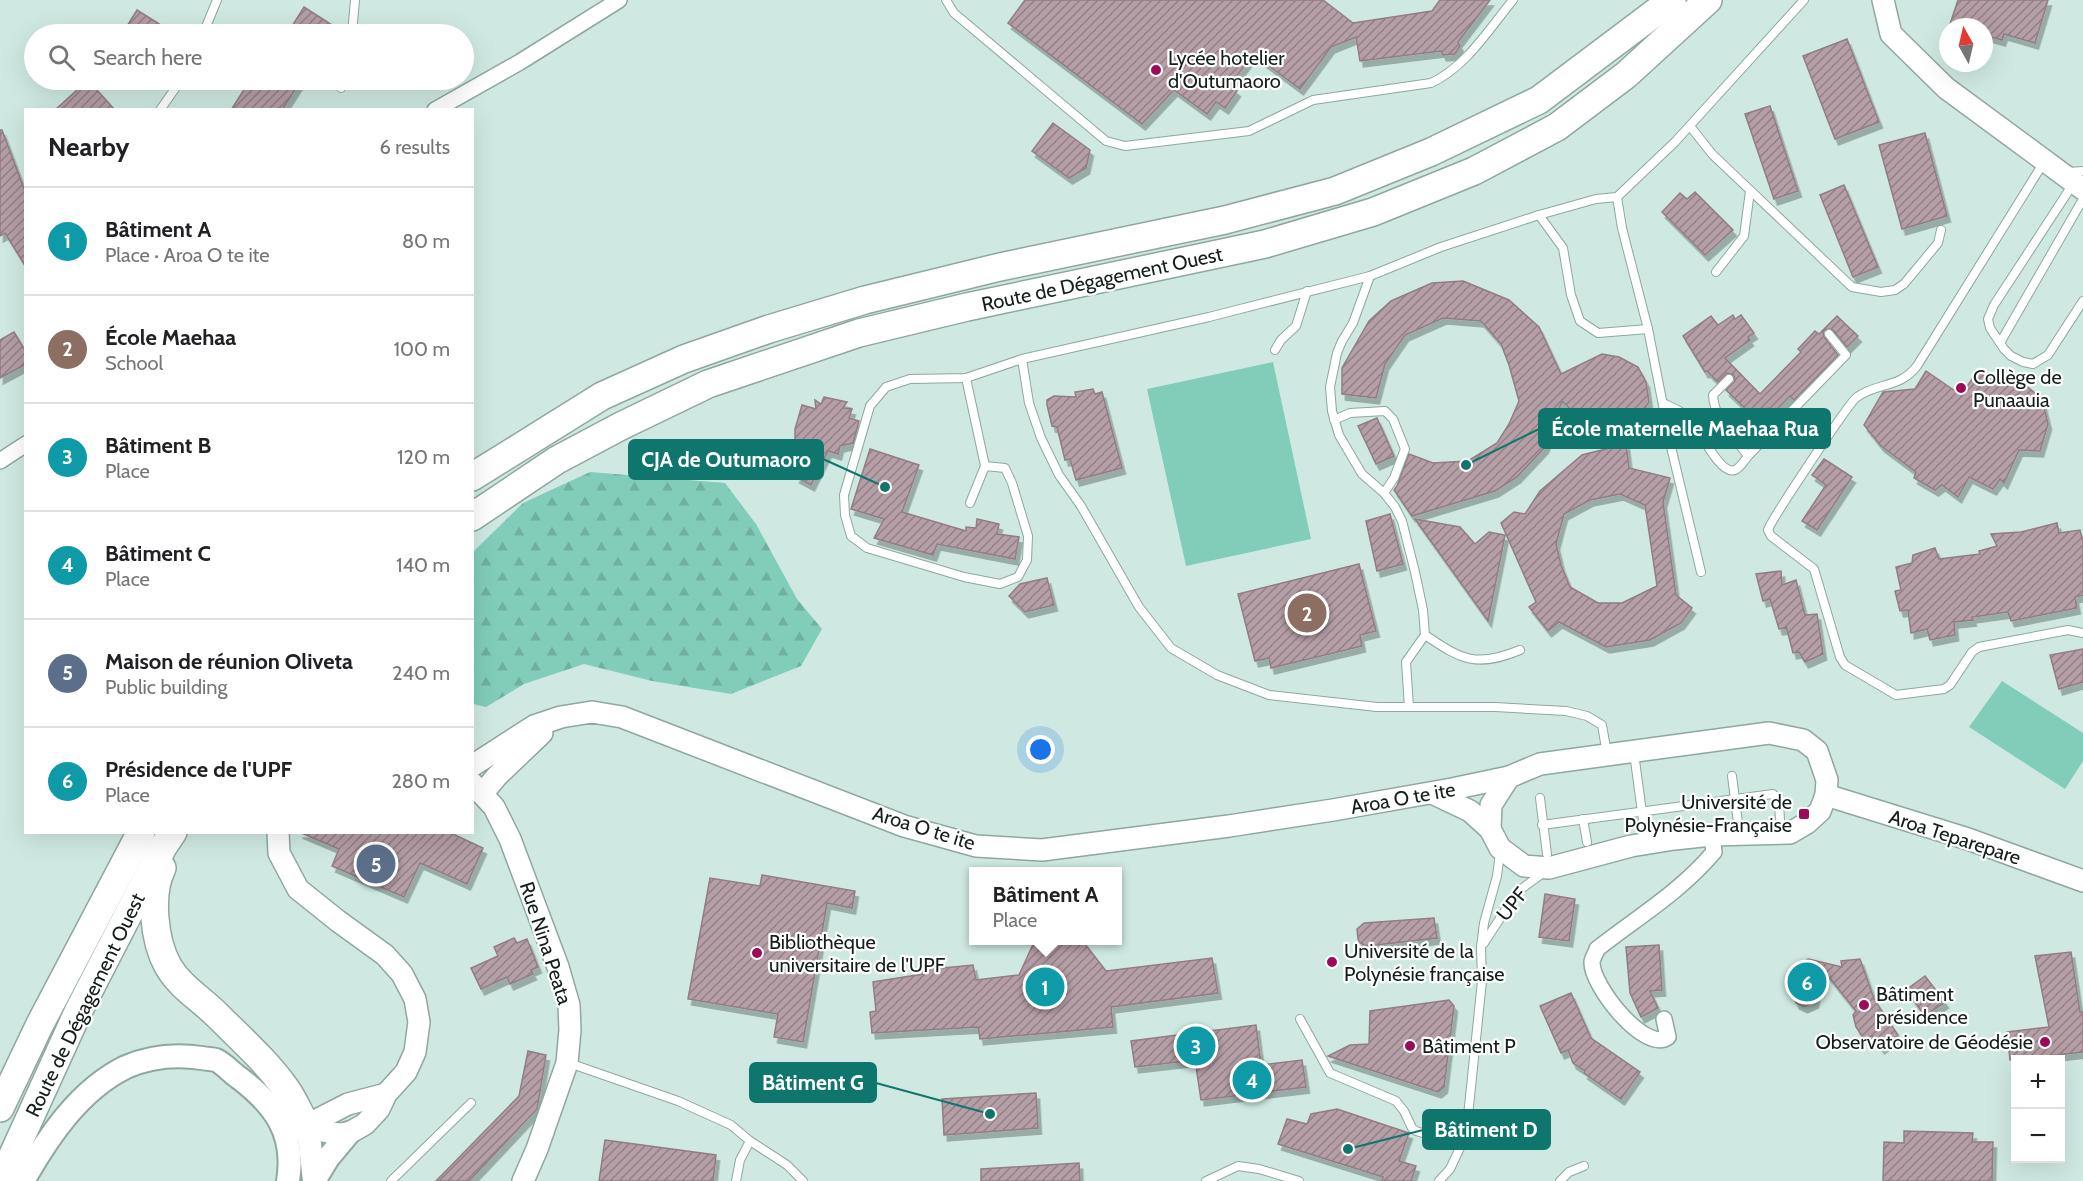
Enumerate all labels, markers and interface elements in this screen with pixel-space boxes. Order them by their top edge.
north arrow [1939,18,1993,72]
search box [24,24,474,90]
icon: search [45,41,78,74]
text: Search here [93,44,202,71]
place label: Lycée hotelier d'Outumaoro [1168,46,1285,93]
marker: Lycée hotelier d'Outumaoro [1149,63,1163,77]
text: Nearby [48,131,129,163]
text: 6 results [379,135,450,159]
text: Bâtiment A [105,216,211,243]
text: 1 [64,229,71,253]
text: 80 m [402,229,450,253]
street label: Route de Dégagement Ouest [979,242,1225,316]
text: Place · Aroa O te ite [105,243,270,267]
text: École Maehaa [105,324,236,351]
text: 2 [62,337,73,361]
text: 100 m [394,337,450,361]
text: School [105,351,163,375]
place label: Collège de Punaauia [1973,365,2062,412]
marker: Collège de Punaauia [1954,381,1968,395]
callout: École maternelle Maehaa Rua [1539,409,1830,448]
text: École maternelle Maehaa Rua [1551,416,1819,441]
text: Bâtiment B [105,432,211,459]
callout: CJA de Outumaoro [629,440,823,479]
text: 3 [62,445,73,469]
text: 120 m [397,445,450,469]
text: CJA de Outumaoro [641,447,811,472]
text: Place [105,459,150,483]
text: Bâtiment C [105,540,211,567]
text: 4 [61,553,74,577]
text: 140 m [396,553,450,577]
text: Place [105,567,150,591]
pin: 2 [1288,590,1326,636]
text: Maison de réunion Oliveta [105,648,353,675]
text: 5 [62,661,73,685]
text: 240 m [392,661,450,685]
text: Public building [105,675,227,699]
your location [1026,735,1055,764]
text: Présidence de l'UPF [105,756,292,783]
text: 6 [62,769,73,793]
text: 280 m [391,769,450,793]
street label: Aroa O te ite [1349,777,1457,819]
text: Place [105,783,150,807]
place label: Université de Polynésie-Française [1625,790,1792,837]
street label: Aroa O te ite [870,801,978,855]
street label: Aroa Teparepare [1886,804,2024,870]
marker: Université de Polynésie-Française [1797,807,1811,821]
pin: 5 [356,842,395,886]
popup [969,867,1122,945]
street label: Rue Nina Peata [515,879,577,1008]
text: Bâtiment A [992,881,1099,908]
street label: UPF [1491,882,1533,926]
street label: Route de Dégagement Ouest [20,889,150,1121]
text: Place [992,908,1037,932]
place label: Bibliothèque universitaire de l'UPF [769,930,946,977]
place label: Université de la Polynésie française [1344,939,1505,986]
marker: Bibliothèque universitaire de l'UPF [750,946,764,960]
marker: Université de la Polynésie française [1325,955,1339,969]
pin: 6 [1788,960,1826,1004]
pin: 1 [1026,964,1064,1010]
place label: Bâtiment présidence [1876,982,1968,1029]
marker: Bâtiment présidence [1857,998,1871,1012]
pin: 3 [1176,1024,1216,1068]
place label: Observatoire de Géodésie [1815,1030,2033,1054]
place label: Bâtiment P [1422,1034,1516,1058]
marker: Observatoire de Géodésie [2038,1035,2052,1049]
marker: Bâtiment P [1403,1039,1417,1053]
map controls [2011,1055,2065,1163]
button: + [2011,1055,2065,1109]
pin: 4 [1232,1058,1272,1102]
callout: Bâtiment G [750,1063,876,1102]
text: Bâtiment G [762,1070,864,1095]
button: − [2011,1109,2065,1163]
callout: Bâtiment D [1423,1110,1550,1149]
text: Bâtiment D [1434,1117,1538,1142]

